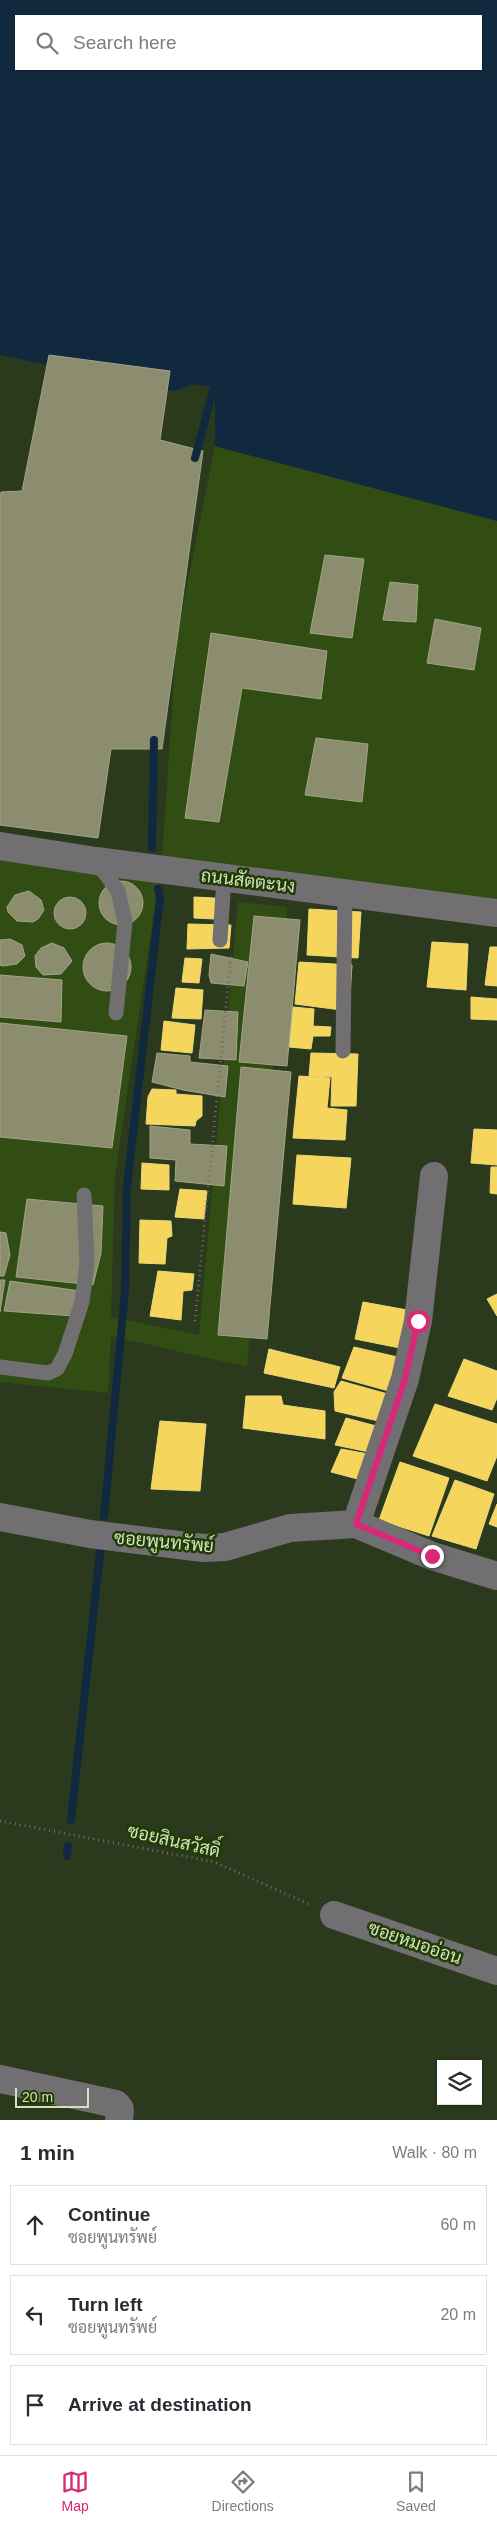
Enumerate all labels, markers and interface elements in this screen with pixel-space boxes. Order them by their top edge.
search box [15,15,482,70]
icon: search [33,29,61,57]
text: Search here [73,32,177,53]
street label: ถนนสัตตะนง [200,864,296,897]
route start [407,1310,430,1333]
street label: ซอยพูนทรัพย์ [113,1525,215,1559]
route end [421,1545,444,1568]
street label: ซอยสินสวัสดิ์ [126,1815,224,1861]
street label: ซอยหมออ่อน [366,1916,465,1968]
map controls [437,2060,482,2105]
button: layers [437,2060,482,2105]
scale bar [15,2085,89,2108]
text: 20 m [22,2089,53,2105]
text: 1 min [20,2141,75,2164]
text: Walk · 80 m [392,2144,477,2161]
text: Continue [68,2204,150,2225]
icon: ahead [21,2211,49,2239]
text: 60 m [440,2216,476,2233]
text: ซอยพูนทรัพย์ [68,2229,157,2246]
text: Turn left [68,2294,143,2315]
icon: left [21,2301,49,2329]
text: 20 m [440,2306,476,2323]
text: ซอยพูนทรัพย์ [68,2319,157,2336]
icon: arrive [21,2391,49,2419]
text: Arrive at destination [68,2394,252,2415]
tab: Map [61,2468,89,2514]
tab: Directions [212,2468,274,2514]
tab: Saved [396,2468,436,2514]

